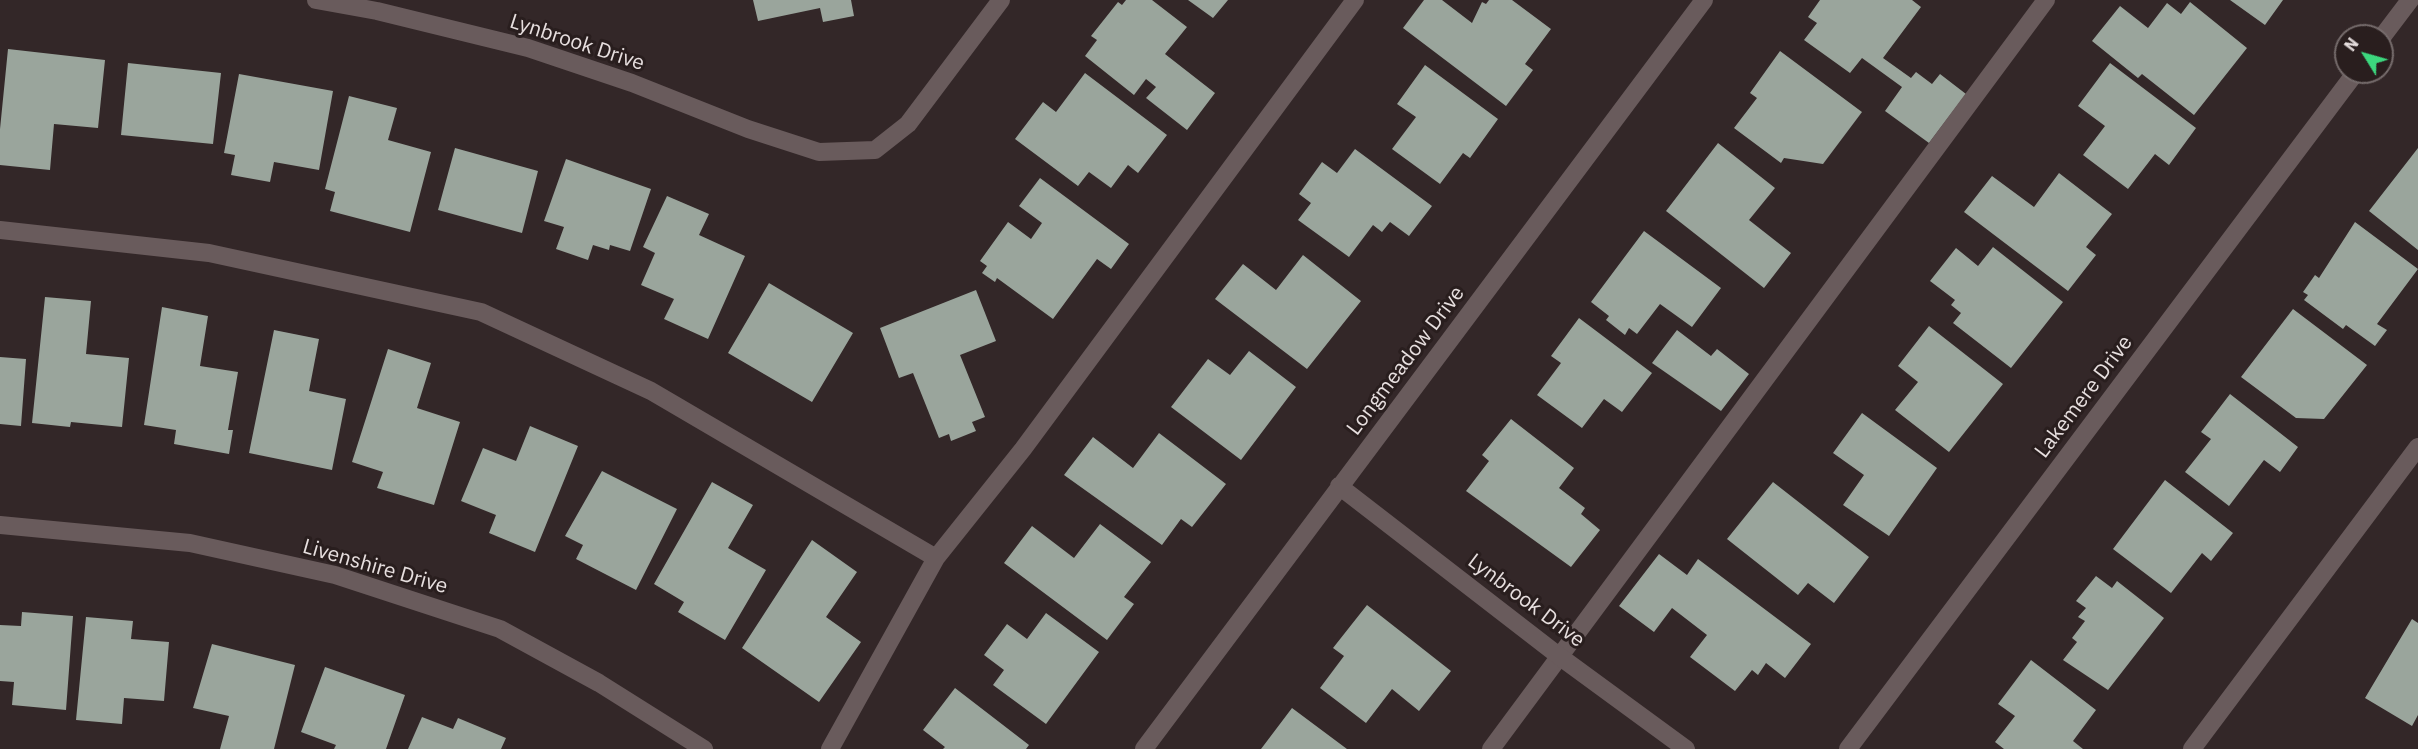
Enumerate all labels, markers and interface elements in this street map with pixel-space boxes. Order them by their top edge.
street label: Lynbrook Drive [506,9,648,77]
north arrow [2334,24,2394,84]
text: N [2340,34,2363,55]
street label: Longmeadow Drive [1342,282,1470,440]
street label: Lakemere Drive [2030,331,2138,463]
street label: Livenshire Drive [300,534,450,600]
street label: Lynbrook Drive [1462,549,1590,653]

